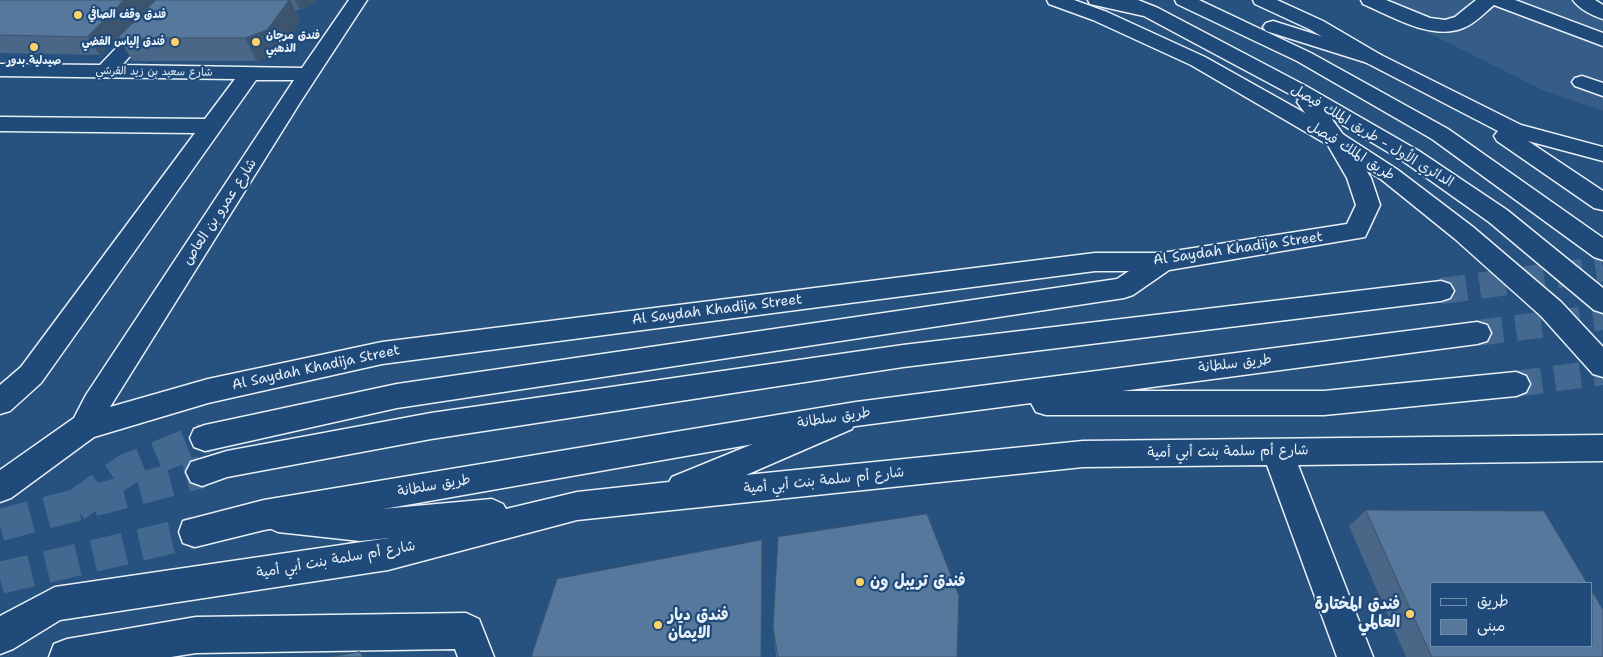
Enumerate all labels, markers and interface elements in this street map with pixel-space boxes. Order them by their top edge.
place label: فندق وقف الصافي [88,8,166,22]
marker: فندق وقف الصافي [72,9,84,21]
place label: فندق مرجان الذهبي [266,29,320,55]
place label: فندق إلياس الفضي [82,35,165,49]
marker: فندق إلياس الفضي [169,36,181,48]
marker: فندق مرجان الذهبي [250,36,262,48]
marker: صيدلية بدور [28,41,40,53]
place label: صيدلية بدور [7,54,61,68]
street label: شارع سعيد بن زيد القرشي [95,64,213,80]
street label: الدائري الأول - طريق الملك فيصل [1288,81,1456,191]
street label: طريق الملك فيصل [1304,117,1398,185]
street label: شارع عمرو بن العاص [179,156,261,268]
street label: Al Saydah Khadija Street [1152,229,1324,269]
street label: Al Saydah Khadija Street [631,291,803,329]
street label: Al Saydah Khadija Street [230,342,402,394]
street label: طريق سلطانة [1197,351,1273,377]
street label: طريق سلطانة [796,404,872,432]
street label: شارع أم سلمة بنت أبي أمية [1147,442,1309,462]
street label: شارع أم سلمة بنت أبي أمية [743,464,905,498]
street label: طريق سلطانة [396,471,472,501]
street label: شارع أم سلمة بنت أبي أمية [255,538,417,582]
place label: فندق تريبل ون [870,572,966,592]
marker: فندق تريبل ون [854,576,866,588]
legend [1430,582,1593,647]
text: طريق [1477,591,1509,611]
place label: فندق المختارة العالمي [1315,595,1400,633]
place label: فندق ديار الايمان [668,606,729,644]
marker: فندق المختارة العالمي [1404,608,1416,620]
text: مبنى [1477,616,1505,636]
marker: فندق ديار الايمان [652,619,664,631]

